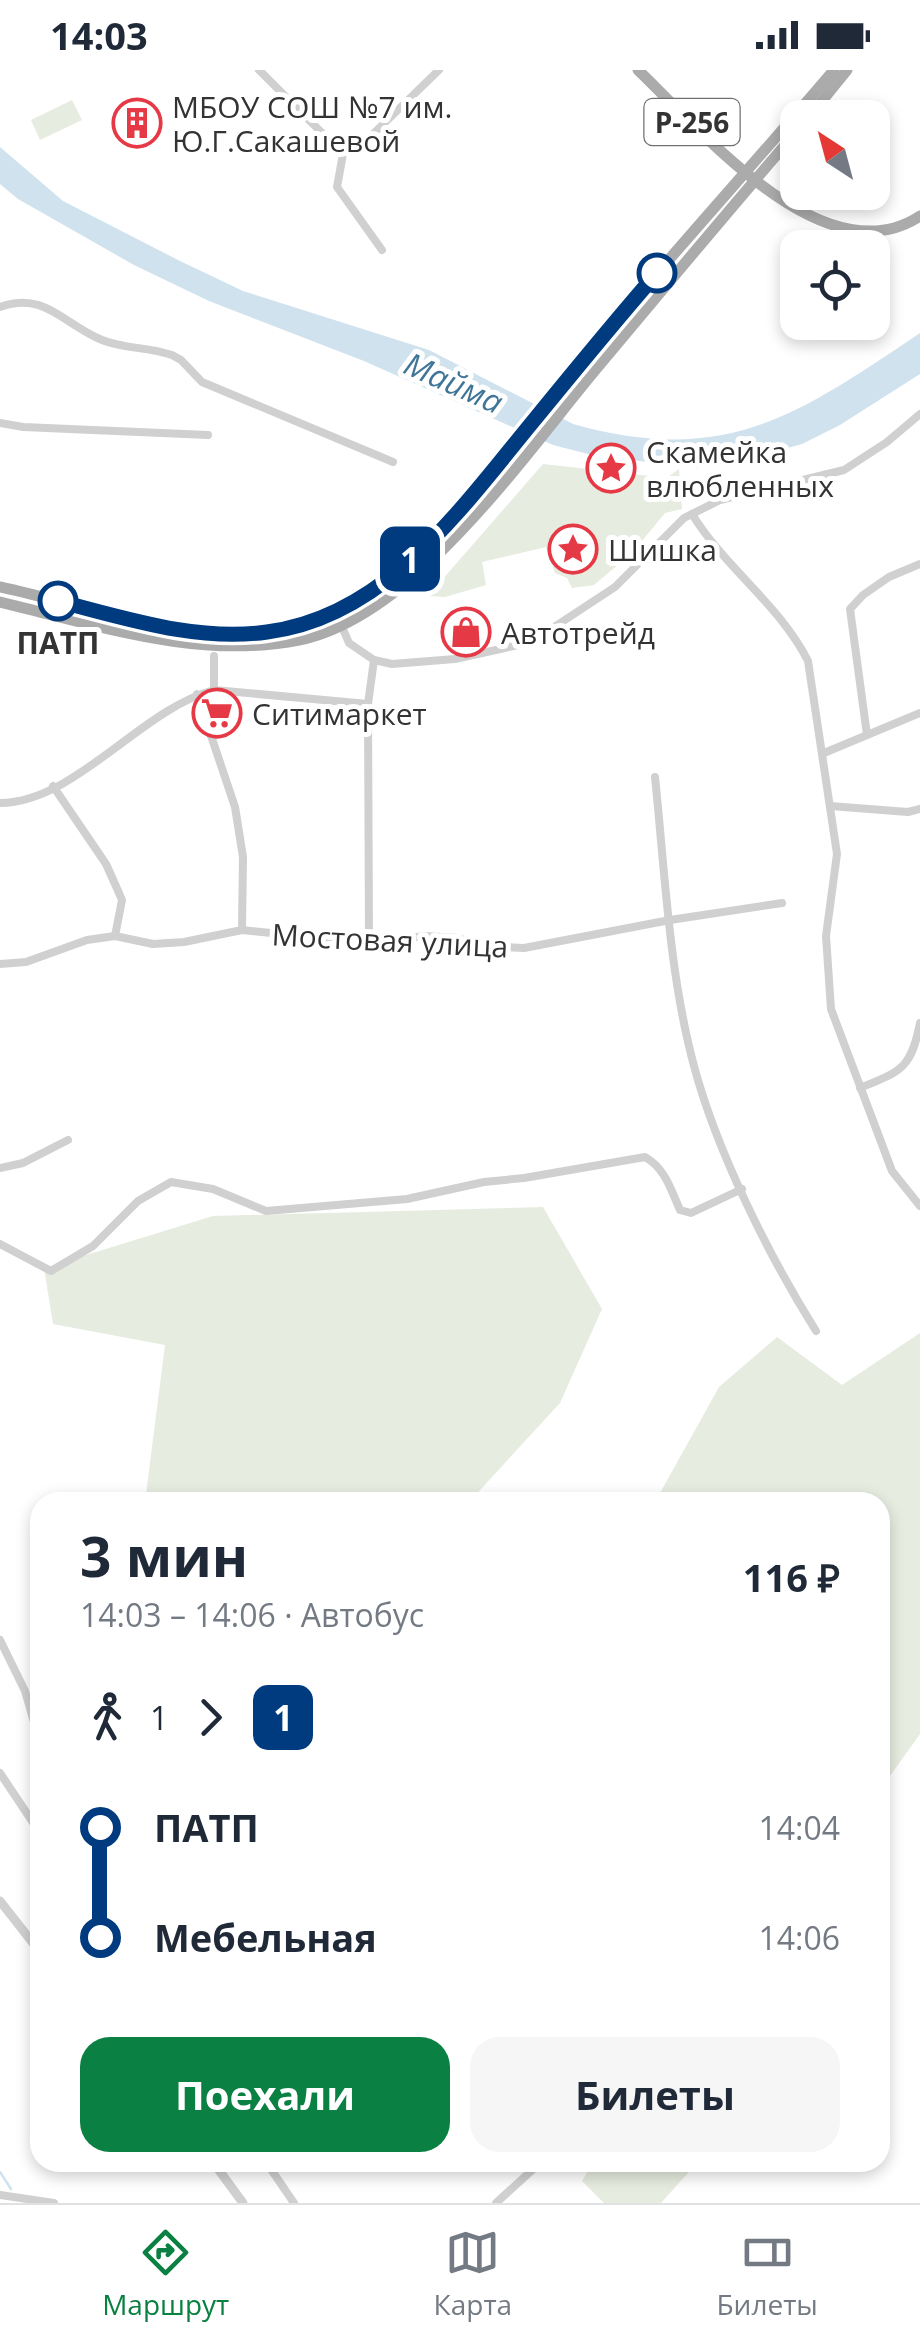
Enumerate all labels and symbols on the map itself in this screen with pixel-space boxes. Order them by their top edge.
place label: МБОУ СОШ №7 им. Ю.Г.Сакашевой [172,86,452,161]
building icon: МБОУ СОШ №7 им. Ю.Г.Сакашевой [111,97,163,149]
road number: Р-256 [644,99,740,145]
north arrow [780,100,890,210]
unlabelled marker [638,254,676,292]
water label: Майма [398,341,510,423]
place label: Скамейка влюбленных [646,431,834,506]
place icon: Скамейка влюбленных [585,442,637,494]
place icon: Шишка [547,523,599,575]
line badge: 1 [378,526,442,592]
place label: Шишка [608,529,717,570]
marker: ПАТП [39,582,77,620]
shop icon: Автотрейд [440,606,492,658]
place label: Автотрейд [501,612,655,653]
place label: ПАТП [17,622,99,663]
supermarket icon: Ситимаркет [191,687,243,739]
place label: Ситимаркет [252,693,427,734]
street label: Мостовая улица [271,913,509,967]

